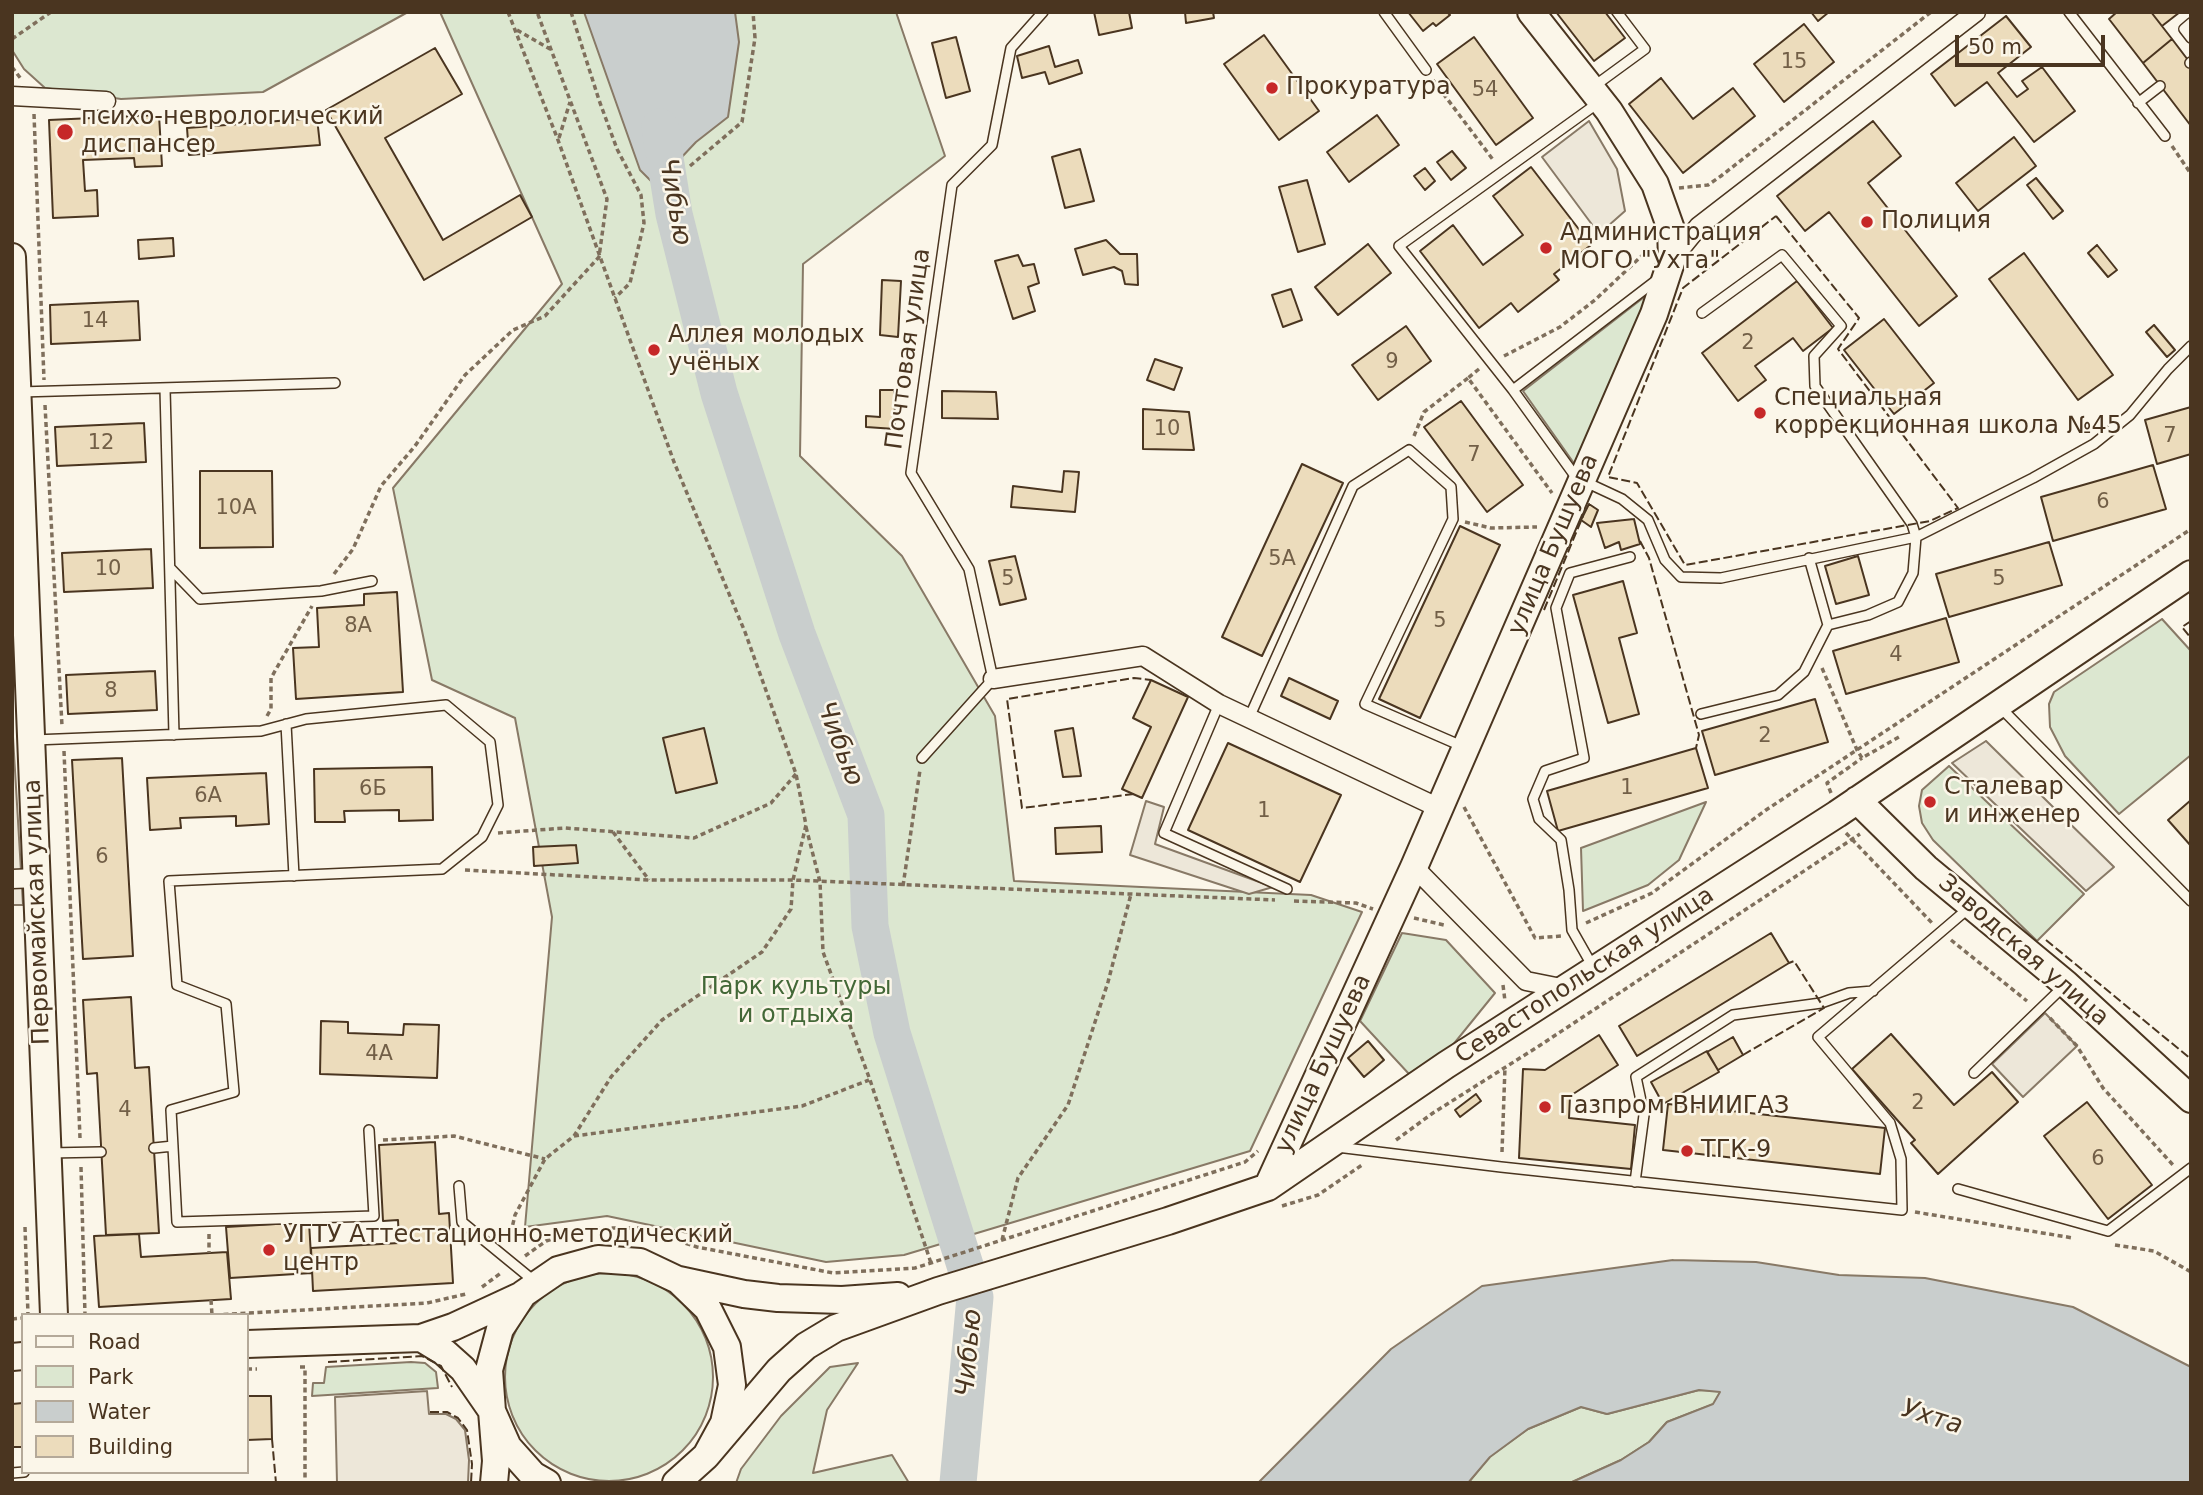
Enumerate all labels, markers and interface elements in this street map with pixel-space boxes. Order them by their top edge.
scale bar [1958,21,2108,65]
text: 50 m [1968,35,2022,59]
house number: 15 [1781,50,1807,76]
place label: Прокуратура [1286,74,1451,102]
house number: 54 [1472,78,1498,104]
marker: Прокуратура [1264,80,1280,96]
place label: психо-неврологический диспансер [81,104,384,160]
marker: психо-неврологический диспансер [55,122,75,142]
water label: Чибью [651,156,697,248]
place label: Полиция [1881,208,1991,236]
marker: Полиция [1859,214,1875,230]
place label: Администрация МОГО "Ухта" [1560,220,1761,276]
marker: Администрация МОГО "Ухта" [1538,240,1554,256]
street label: Почтовая улица [881,247,937,451]
house number: 14 [82,309,108,335]
place label: Аллея молодых учёных [668,322,864,378]
house number: 2 [1741,331,1755,357]
marker: Аллея молодых учёных [646,342,662,358]
house number: 9 [1385,350,1399,376]
place label: Специальная коррекционная школа №45 [1774,385,2122,441]
marker: Специальная коррекционная школа №45 [1752,405,1768,421]
house number: 10 [1154,417,1180,443]
house number: 7 [2163,424,2177,450]
house number: 12 [88,431,114,457]
house number: 7 [1467,443,1481,469]
street label: улица Бушуева [1503,450,1605,640]
house number: 6 [2096,490,2110,516]
house number: 10А [215,496,257,522]
house number: 5А [1268,547,1296,573]
house number: 10 [95,557,121,583]
house number: 5 [1001,567,1015,593]
house number: 5 [1992,567,2006,593]
house number: 5 [1433,609,1447,635]
house number: 8А [344,614,372,640]
house number: 4 [1889,643,1903,669]
house number: 8 [104,679,118,705]
water label: Чибью [809,697,869,791]
house number: 2 [1758,724,1772,750]
place label: Сталевар и инженер [1944,774,2081,830]
house number: 1 [1620,776,1634,802]
house number: 6Б [359,777,387,803]
street label: Первомайская улица [19,779,57,1045]
house number: 6А [194,784,222,810]
marker: Сталевар и инженер [1922,794,1938,810]
house number: 1 [1257,799,1271,825]
house number: 6 [95,845,109,871]
street label: Заводская улица [1932,869,2114,1033]
street label: Севастопольская улица [1450,881,1720,1071]
street label: улица Бушуева [1270,970,1378,1158]
park label: Парк культуры и отдыха [701,974,891,1030]
house number: 4А [365,1042,393,1068]
house number: 2 [1911,1091,1925,1117]
place label: Газпром ВНИИГАЗ [1559,1093,1789,1121]
house number: 4 [118,1098,132,1124]
marker: Газпром ВНИИГАЗ [1537,1099,1553,1115]
place label: ТГК-9 [1701,1137,1771,1165]
marker: ТГК-9 [1679,1143,1695,1159]
house number: 6 [2091,1147,2105,1173]
place label: УГТУ Аттестационно-методический центр [283,1222,733,1278]
marker: УГТУ Аттестационно-методический центр [261,1242,277,1258]
water label: Чибью [951,1308,989,1398]
legend [21,1313,248,1474]
text: Road [88,1330,141,1354]
text: Park [88,1365,133,1389]
water label: Ухта [1898,1394,1966,1442]
text: Water [88,1400,150,1424]
text: Building [88,1435,173,1459]

